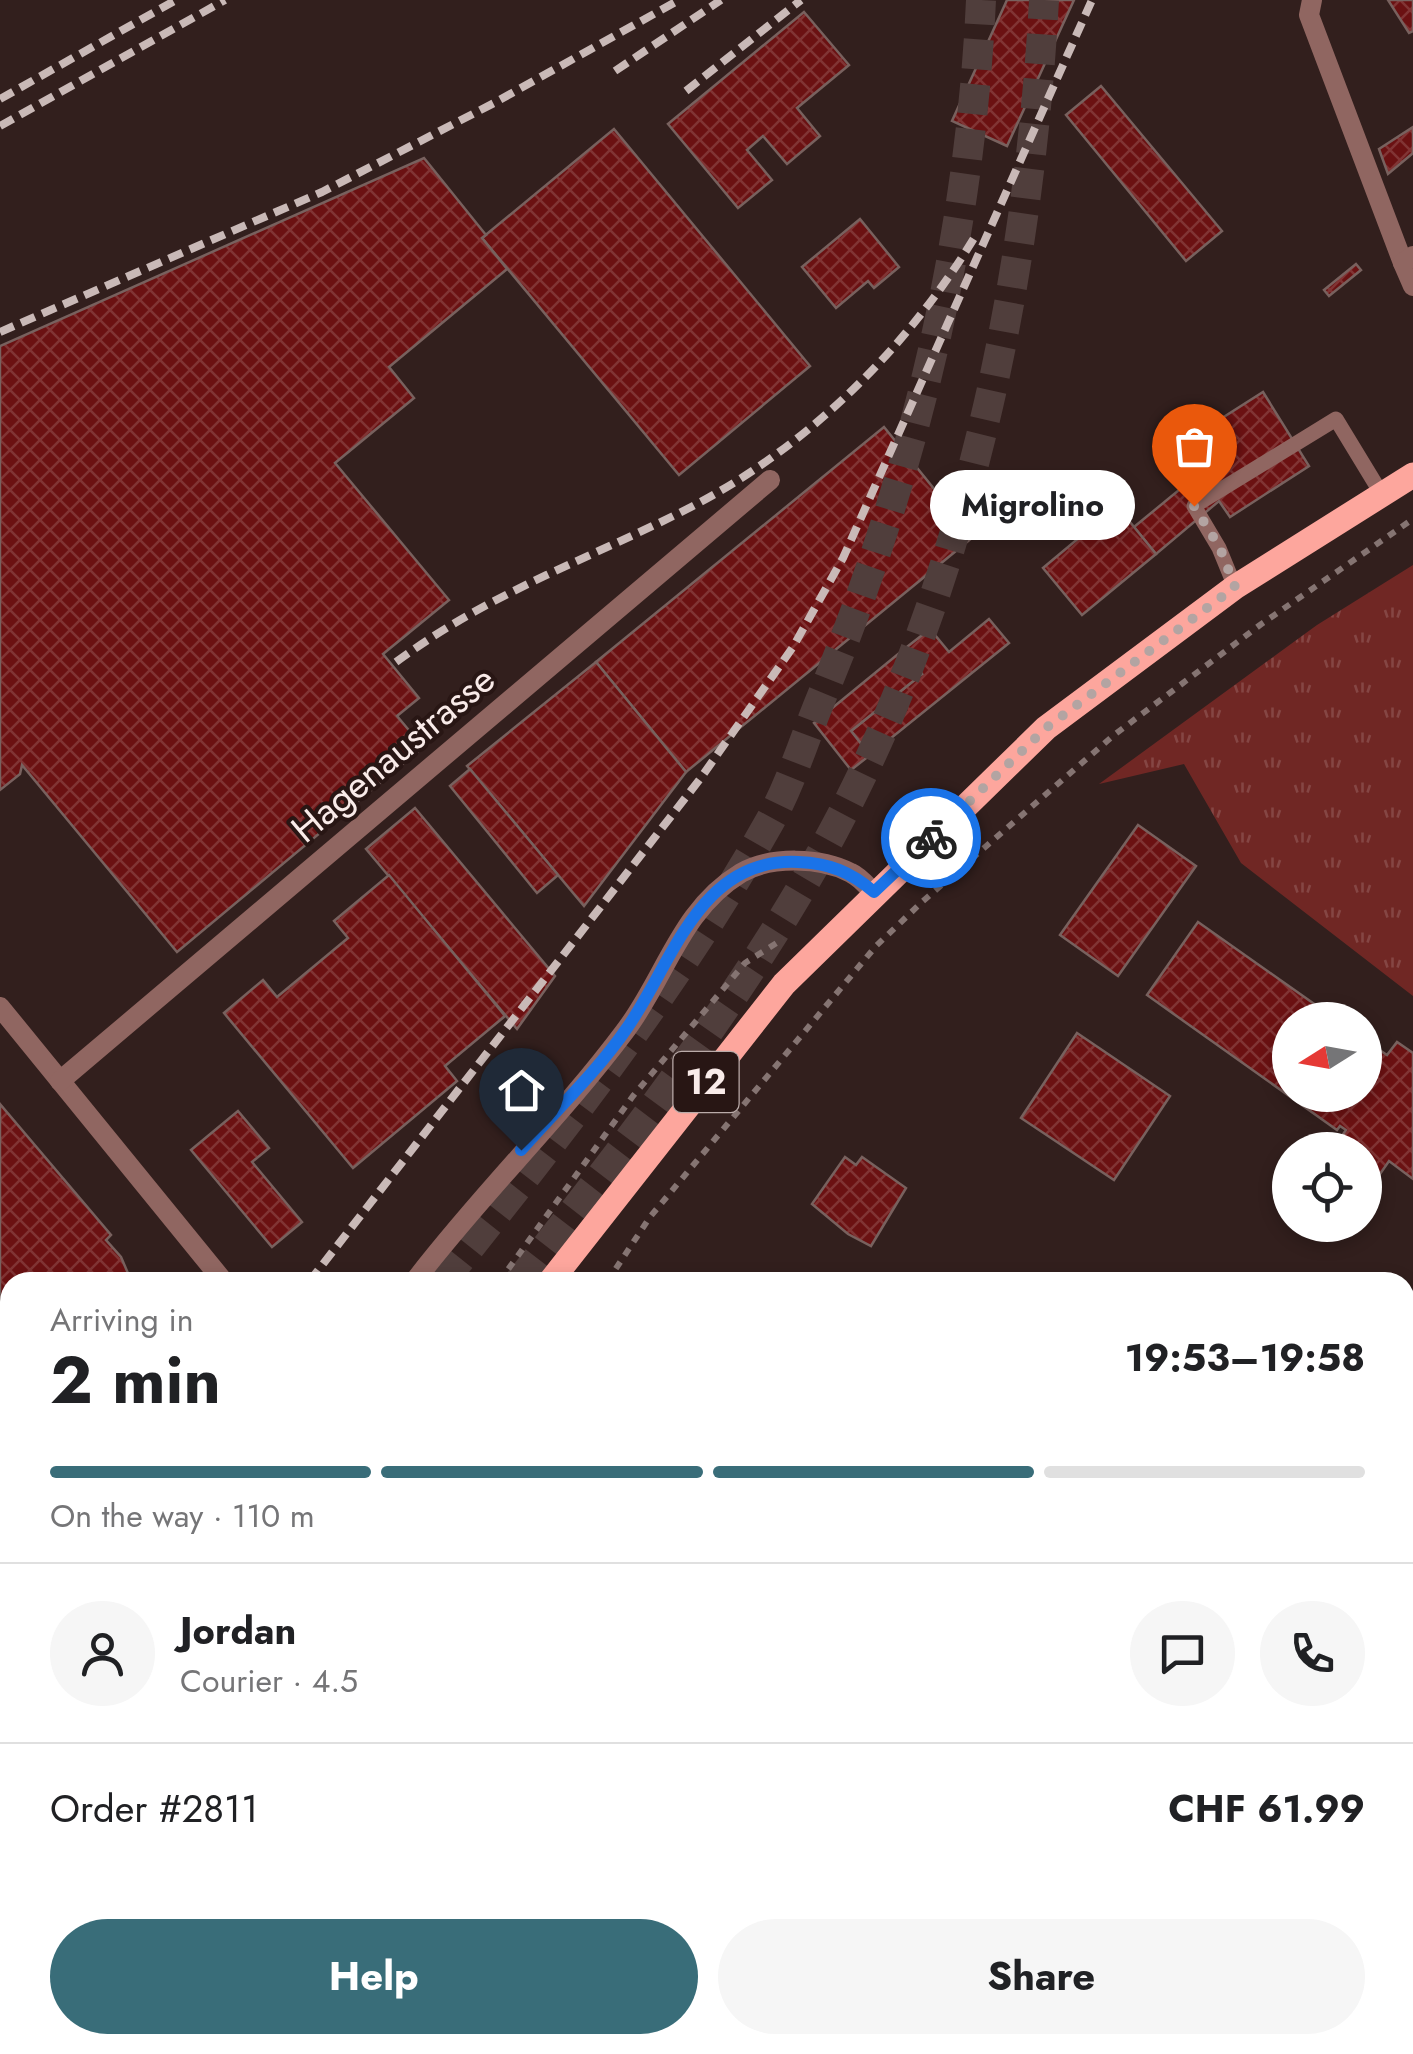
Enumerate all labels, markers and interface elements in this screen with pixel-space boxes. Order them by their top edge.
pin [1152,404,1237,507]
icon: bag [1167,419,1222,474]
callout: Migrolino [929,471,1134,541]
text: Migrolino [961,482,1104,528]
street label: Hagenaustrasse [279,652,506,855]
courier [881,788,981,888]
icon: bike [904,811,959,866]
north arrow [1272,1002,1382,1112]
map controls [1272,1002,1382,1242]
pin [479,1048,564,1151]
road number: 12 [674,1052,738,1112]
icon: home [494,1063,549,1118]
button: locate [1272,1132,1382,1242]
text: Arriving in [50,1297,194,1343]
text: 19:53–19:58 [1125,1330,1365,1385]
text: 2 min [50,1333,221,1427]
text: On the way · 110 m [50,1493,315,1539]
button: person [50,1601,155,1706]
button: chat [1130,1601,1235,1706]
button: phone [1260,1601,1365,1706]
text: Jordan [180,1603,296,1658]
text: Courier · 4.5 [180,1658,358,1704]
text: Order #2811 [50,1781,258,1836]
text: CHF 61.99 [1168,1781,1365,1836]
button: Help [50,1919,698,2034]
button: Share [718,1919,1365,2034]

